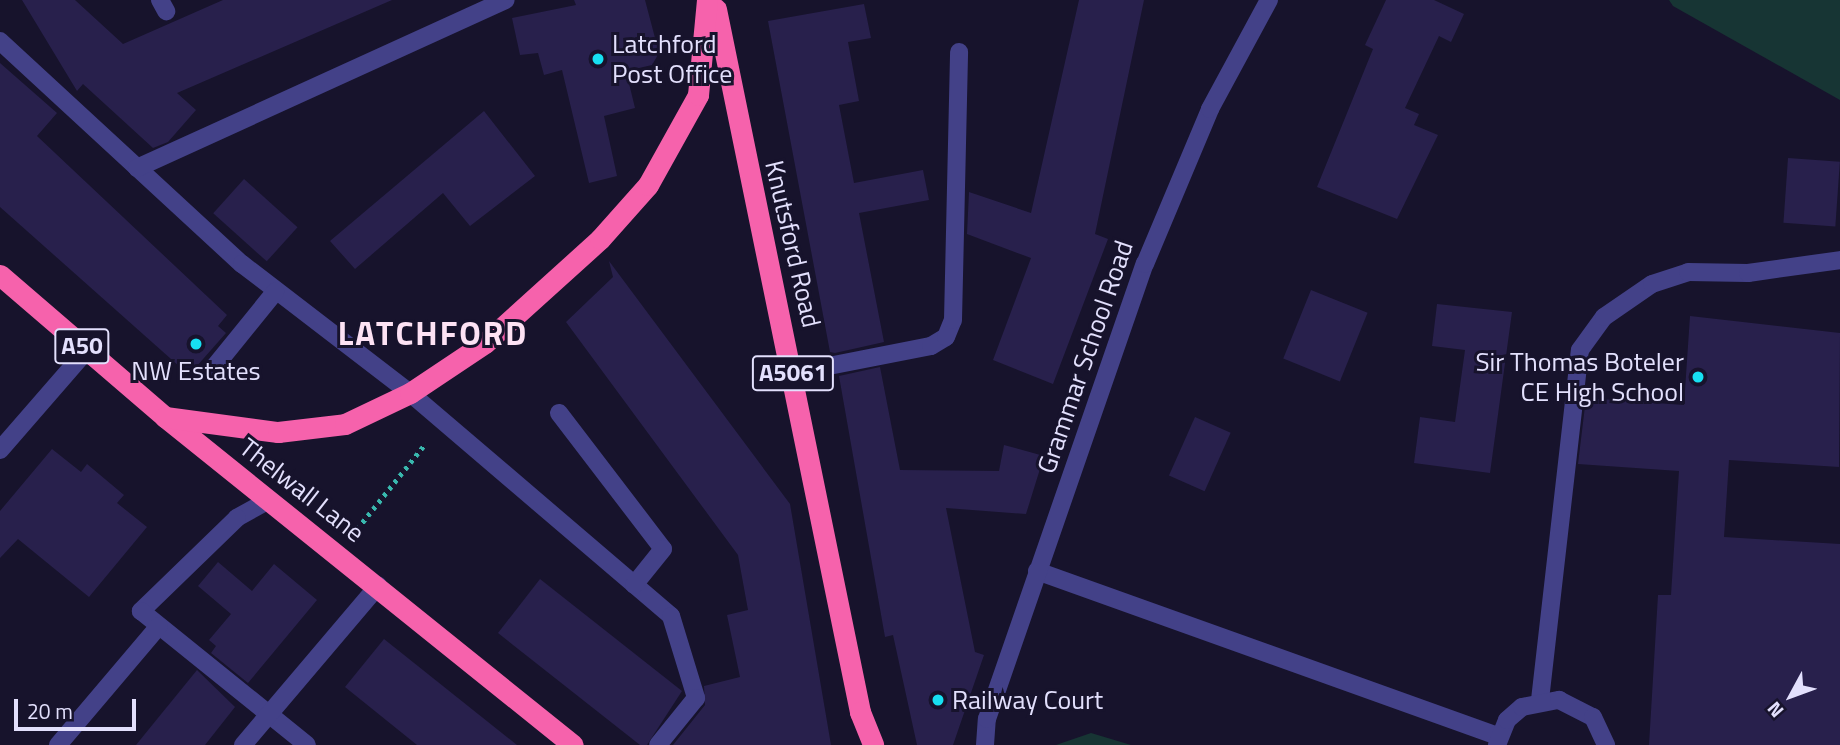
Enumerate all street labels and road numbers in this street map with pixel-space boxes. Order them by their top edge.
street label: Knutsford Road [759,158,827,330]
street label: Grammar School Road [1031,237,1139,477]
road number: A50 [54,326,110,366]
road number: A5061 [751,352,835,394]
street label: Thelwall Lane [233,432,371,548]

